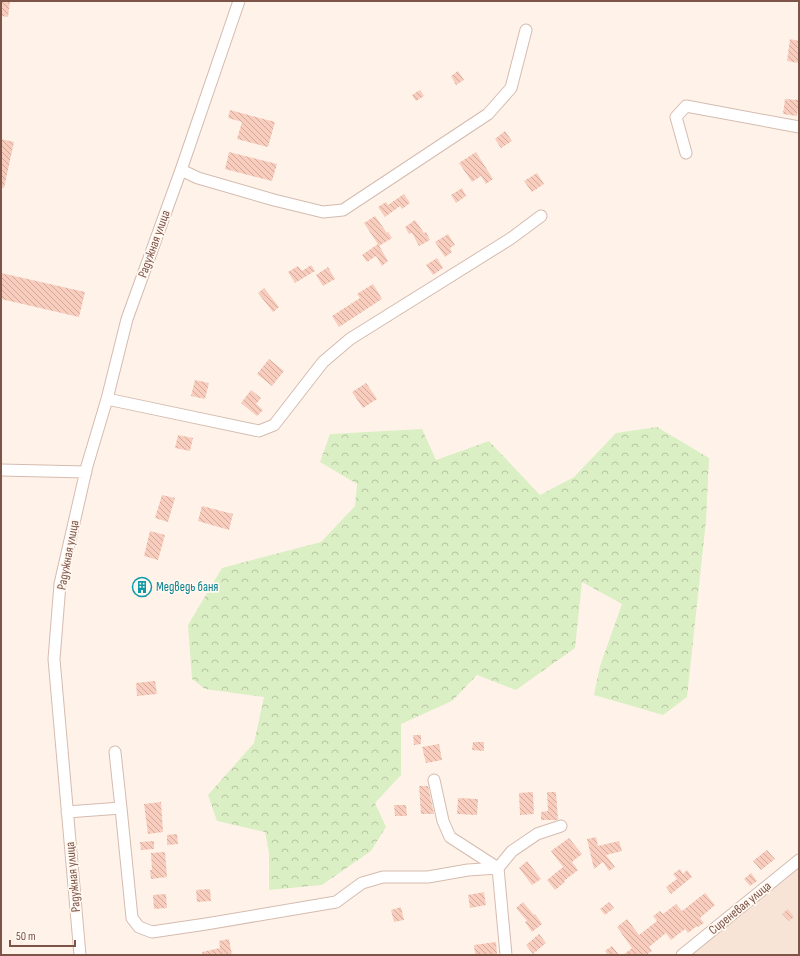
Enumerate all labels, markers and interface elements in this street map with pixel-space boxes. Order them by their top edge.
street label: Радужная улица [134,208,174,280]
street label: Радужная улица [53,519,83,591]
building icon: Медведь баня [131,576,153,598]
place label: Медведь баня [156,579,218,595]
street label: Радужная улица [62,841,84,913]
street label: Сиреневая улица [705,878,775,938]
scale bar [10,922,75,948]
text: 50 m [16,929,36,944]

